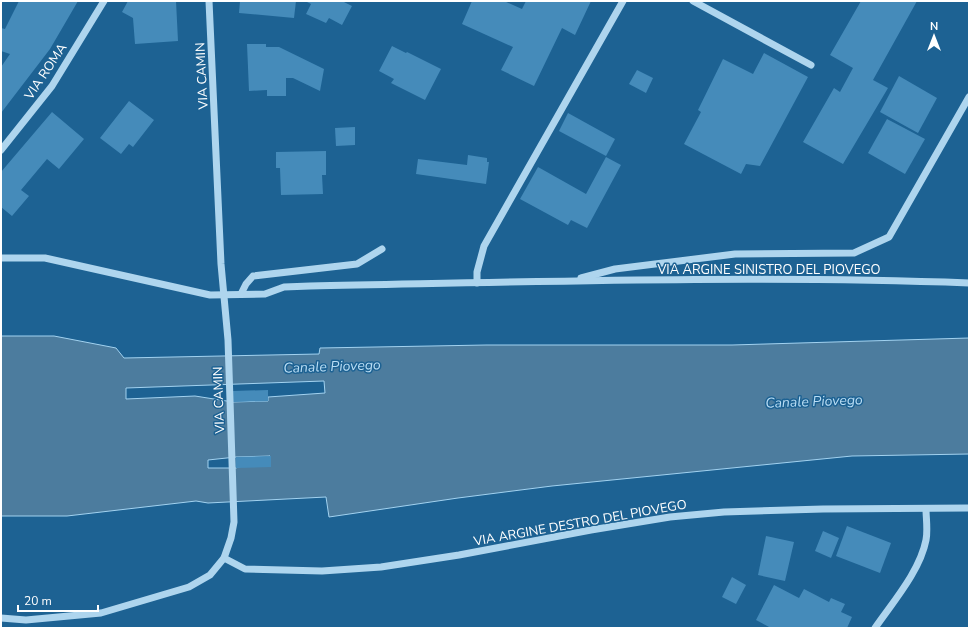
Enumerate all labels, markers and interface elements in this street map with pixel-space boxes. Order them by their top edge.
north arrow [914,16,954,56]
text: N [930,19,938,34]
street label: VIA ROMA [20,39,72,104]
street label: VIA CAMIN [191,42,213,111]
street label: VIA ARGINE SINISTRO DEL PIOVEGO [656,261,881,279]
water label: Canale Piovego [283,355,381,378]
street label: VIA CAMIN [209,366,229,435]
water label: Canale Piovego [765,390,863,413]
street label: VIA ARGINE DESTRO DEL PIOVEGO [471,495,688,551]
scale bar [18,587,98,613]
text: 20 m [24,593,52,609]

